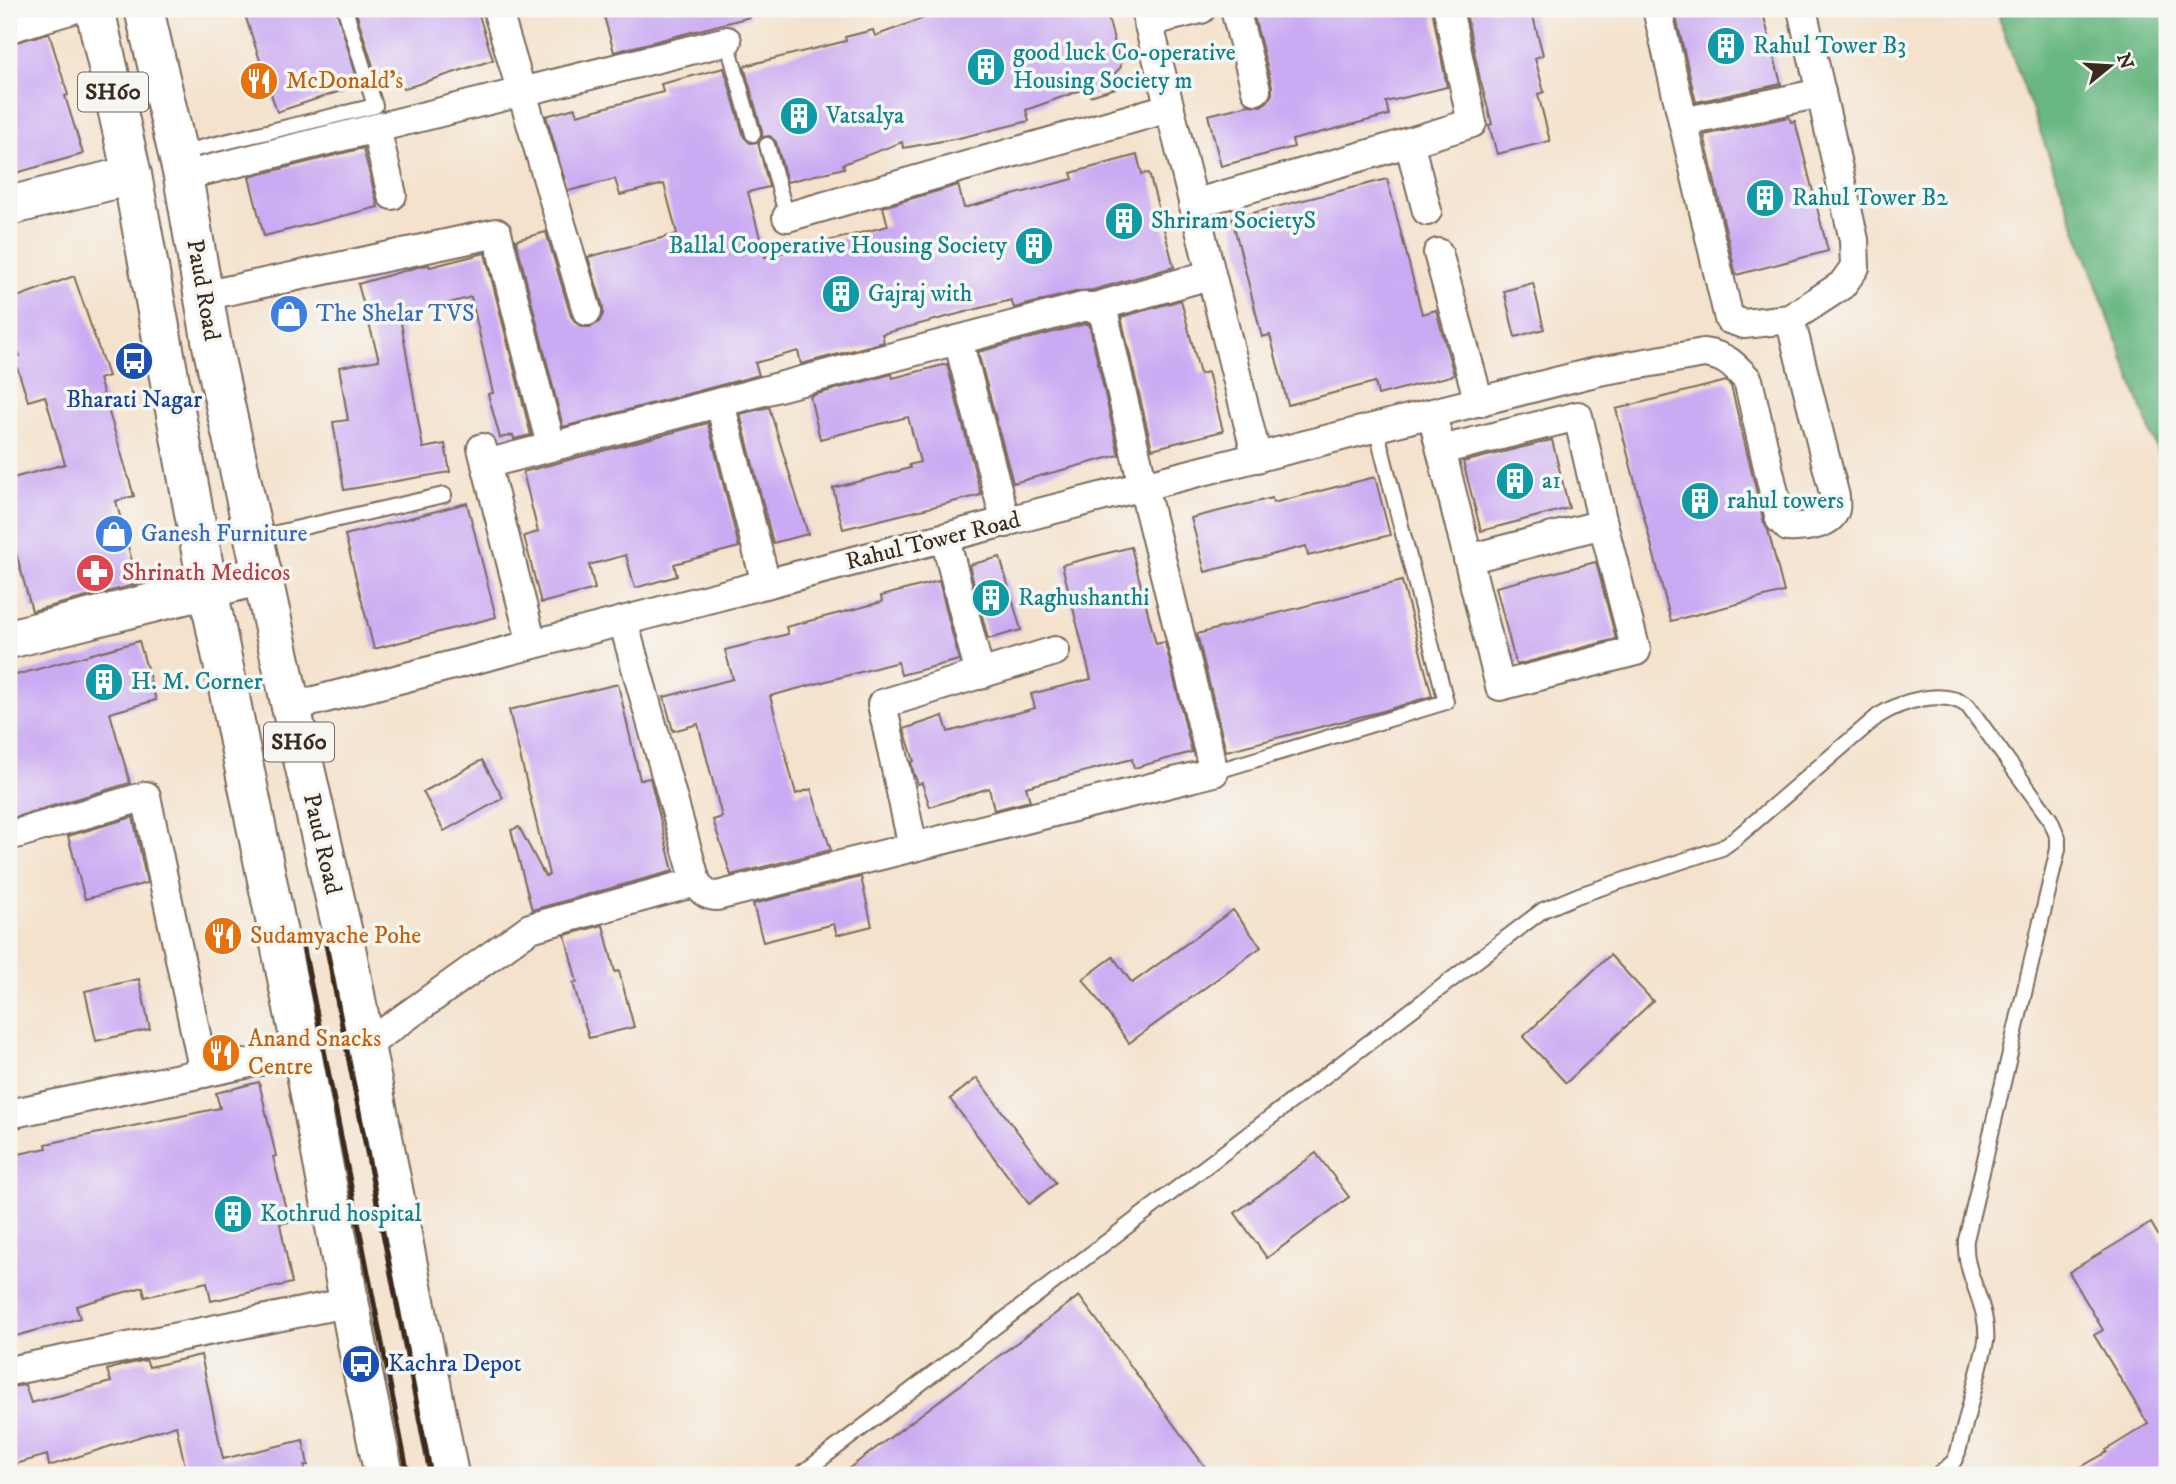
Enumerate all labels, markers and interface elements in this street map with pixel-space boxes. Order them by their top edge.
building icon: Rahul Tower B3 [1705,25,1747,67]
place label: Rahul Tower B3 [1753,31,1906,61]
north arrow [2074,32,2144,102]
place label: good luck Co-operative Housing Society m [1013,38,1236,96]
building icon: good luck Co-operative Housing Society m [965,46,1007,88]
text: N [2111,50,2138,73]
restaurant icon: McDonald's [238,60,280,102]
place label: McDonald's [286,66,403,96]
road number: SH60 [78,72,148,111]
building icon: Vatsalya [778,95,820,137]
place label: Vatsalya [825,101,905,131]
building icon: Rahul Tower B2 [1744,177,1786,219]
place label: Rahul Tower B2 [1792,183,1948,213]
building icon: Shriram SocietyS [1103,200,1145,242]
place label: Shriram SocietyS [1151,206,1316,236]
building icon: Ballal Cooperative Housing Society [1013,225,1055,267]
place label: Ballal Cooperative Housing Society [668,231,1008,261]
street label: Paud Road [179,237,227,343]
building icon: Gajraj with [820,273,862,315]
place label: Gajraj with [868,279,973,309]
shop icon: The Shelar TVS [268,293,310,335]
place label: The Shelar TVS [316,299,475,329]
bus stop icon: Bharati Nagar [113,340,155,382]
place label: Bharati Nagar [66,385,202,415]
building icon: a1 [1494,460,1536,502]
place label: a1 [1542,466,1561,496]
building icon: rahul towers [1679,480,1721,522]
place label: rahul towers [1727,486,1844,516]
street label: Rahul Tower Road [843,505,1023,577]
shop icon: Ganesh Furniture [93,513,135,555]
place label: Ganesh Furniture [141,519,308,549]
pharmacy icon: Shrinath Medicos [74,552,116,594]
place label: Shrinath Medicos [122,558,290,588]
building icon: Raghushanthi [970,577,1012,619]
place label: Raghushanthi [1018,583,1150,613]
building icon: H. M. Corner [83,661,125,703]
place label: H. M. Corner [131,667,263,697]
road number: SH60 [264,722,334,762]
street label: Paud Road [296,791,348,897]
restaurant icon: Sudamyache Pohe [202,915,244,957]
place label: Sudamyache Pohe [250,921,421,951]
place label: Anand Snacks Centre [248,1024,381,1082]
restaurant icon: Anand Snacks Centre [200,1032,242,1074]
building icon: Kothrud hospital [212,1193,254,1235]
place label: Kothrud hospital [260,1199,422,1229]
bus stop icon: Kachra Depot [340,1343,382,1385]
place label: Kachra Depot [388,1349,522,1379]

